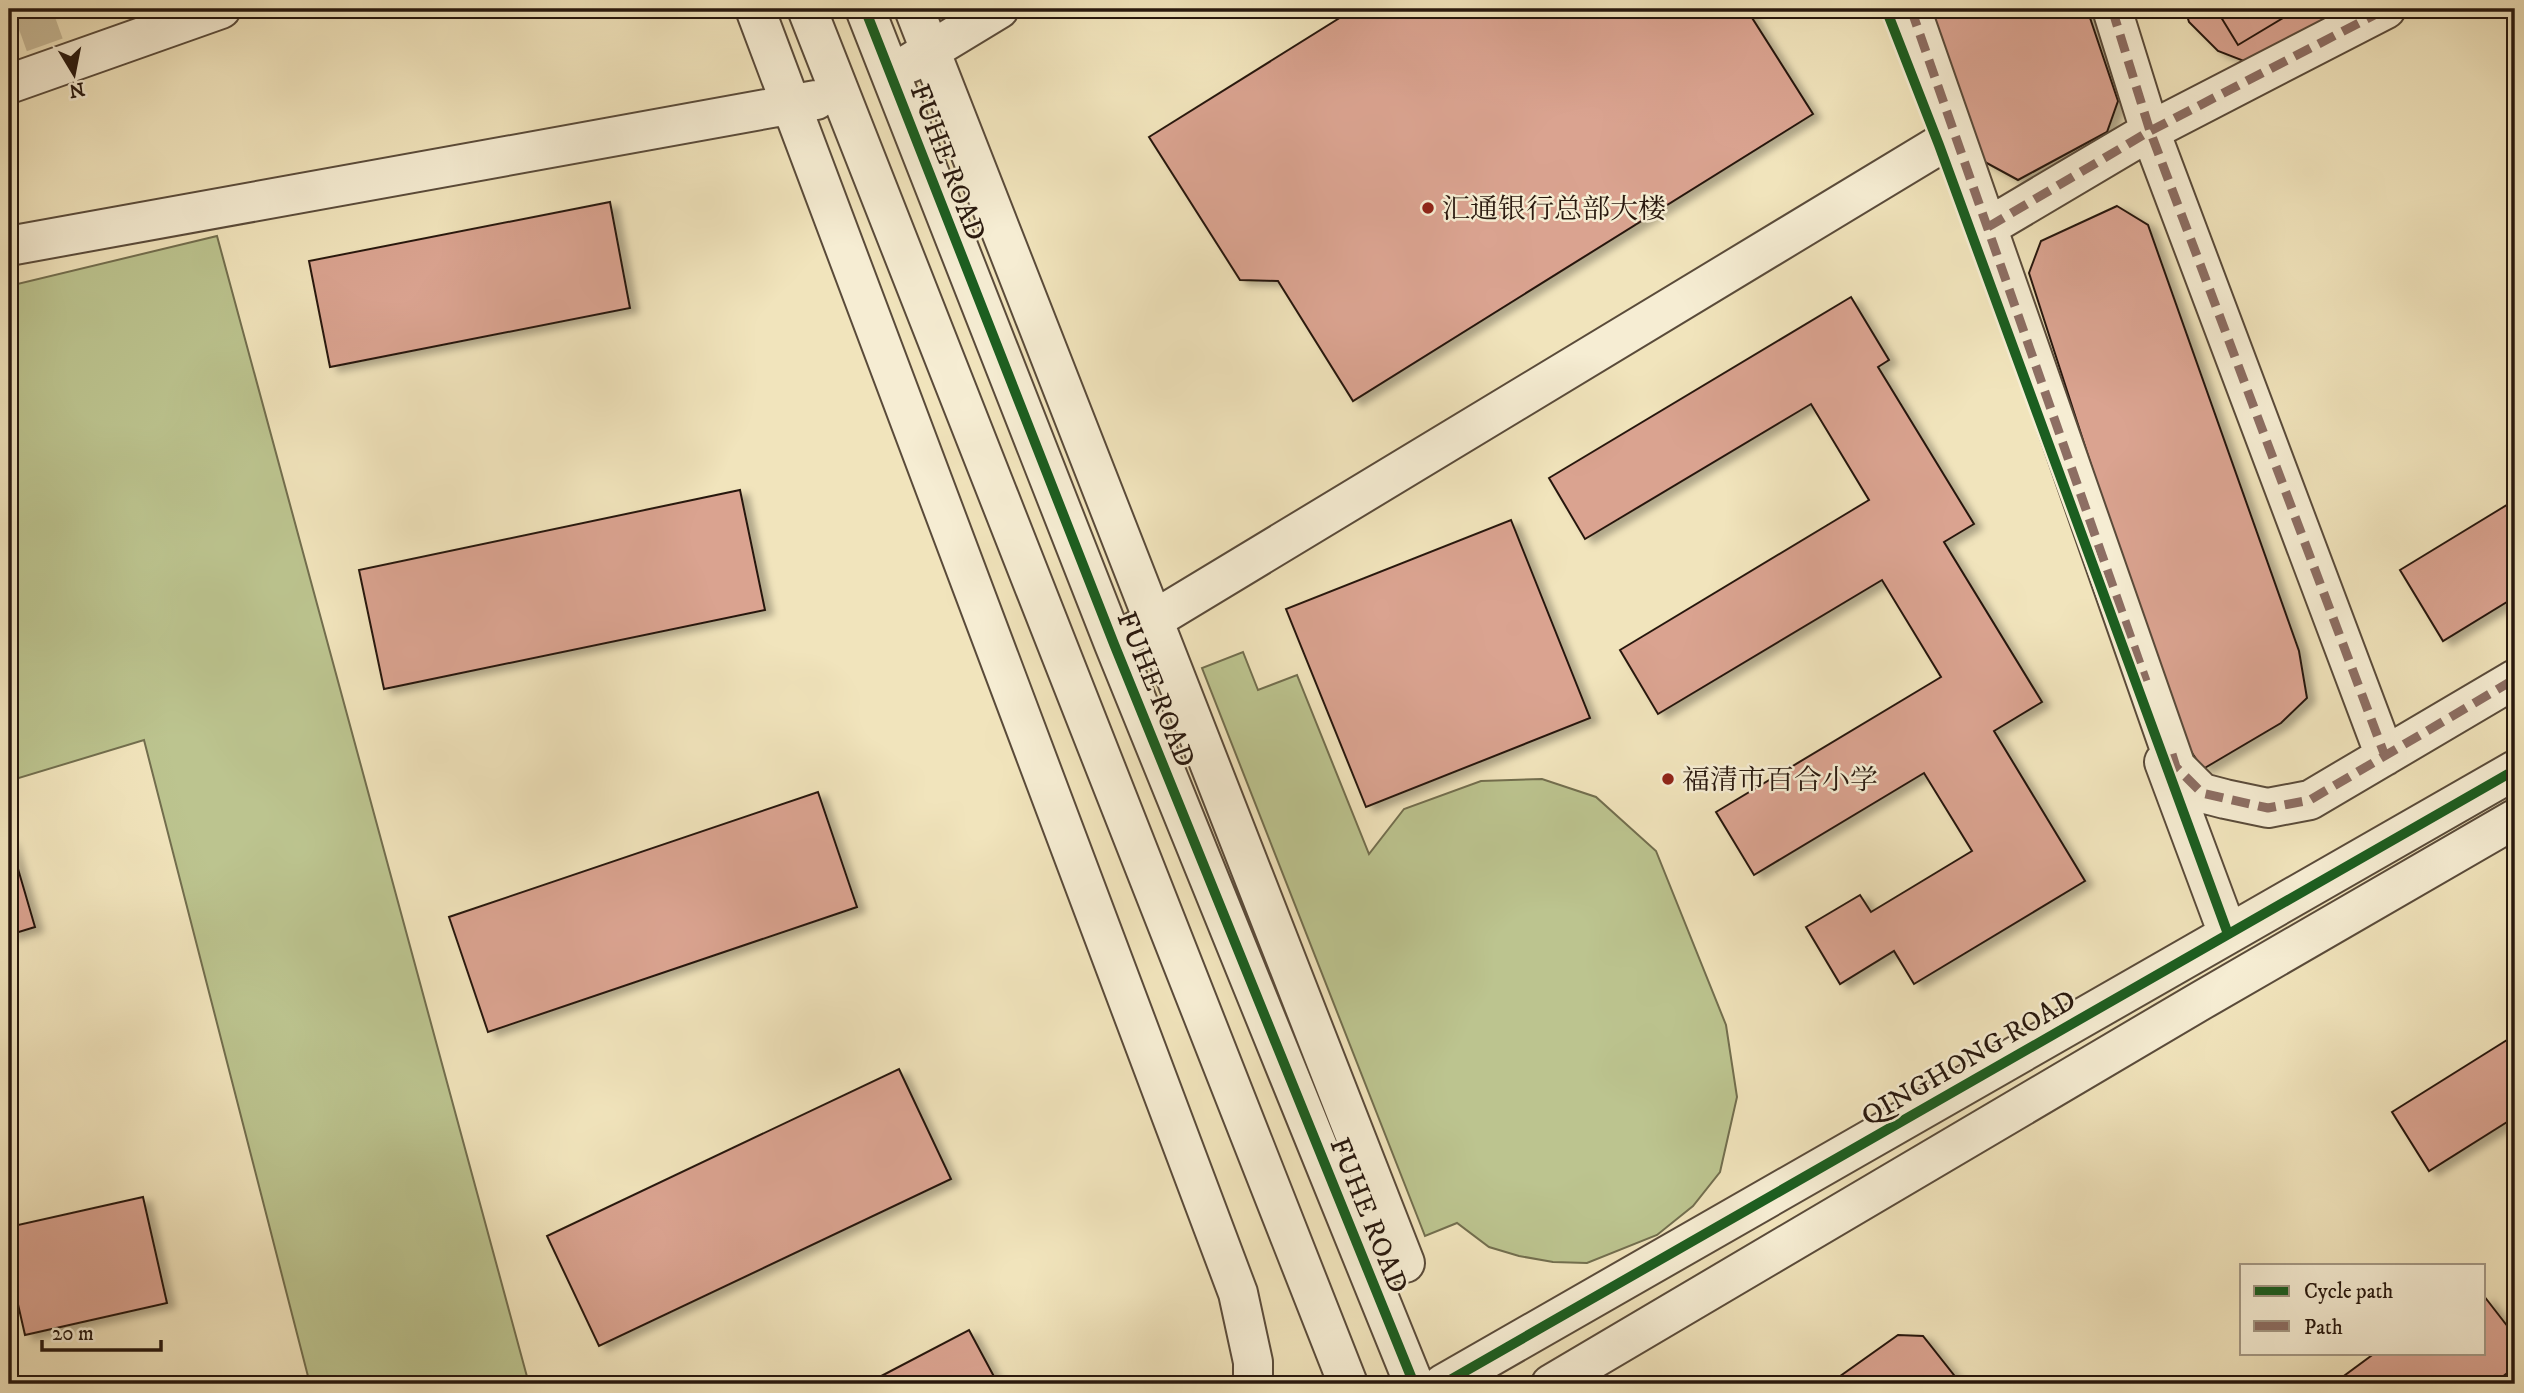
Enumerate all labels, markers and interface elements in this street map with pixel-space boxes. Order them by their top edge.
north arrow [38,38,108,108]
text: N [67,77,86,102]
street label: FUHE ROAD [902,79,993,246]
place label: 汇通银行总部大楼 [1442,192,1666,227]
marker: 汇通银行总部大楼 [1420,200,1436,216]
street label: FUHE ROAD [1109,607,1203,773]
place label: 福清市百合小学 [1682,763,1878,798]
marker: 福清市百合小学 [1660,771,1676,787]
street label: QINGHONG ROAD [1855,983,2082,1134]
street label: FUHE ROAD [1322,1133,1416,1299]
legend [2240,1264,2486,1354]
text: Cycle path [2304,1279,2393,1305]
scale bar [42,1309,161,1353]
text: Path [2304,1315,2343,1341]
text: 20 m [52,1321,94,1347]

